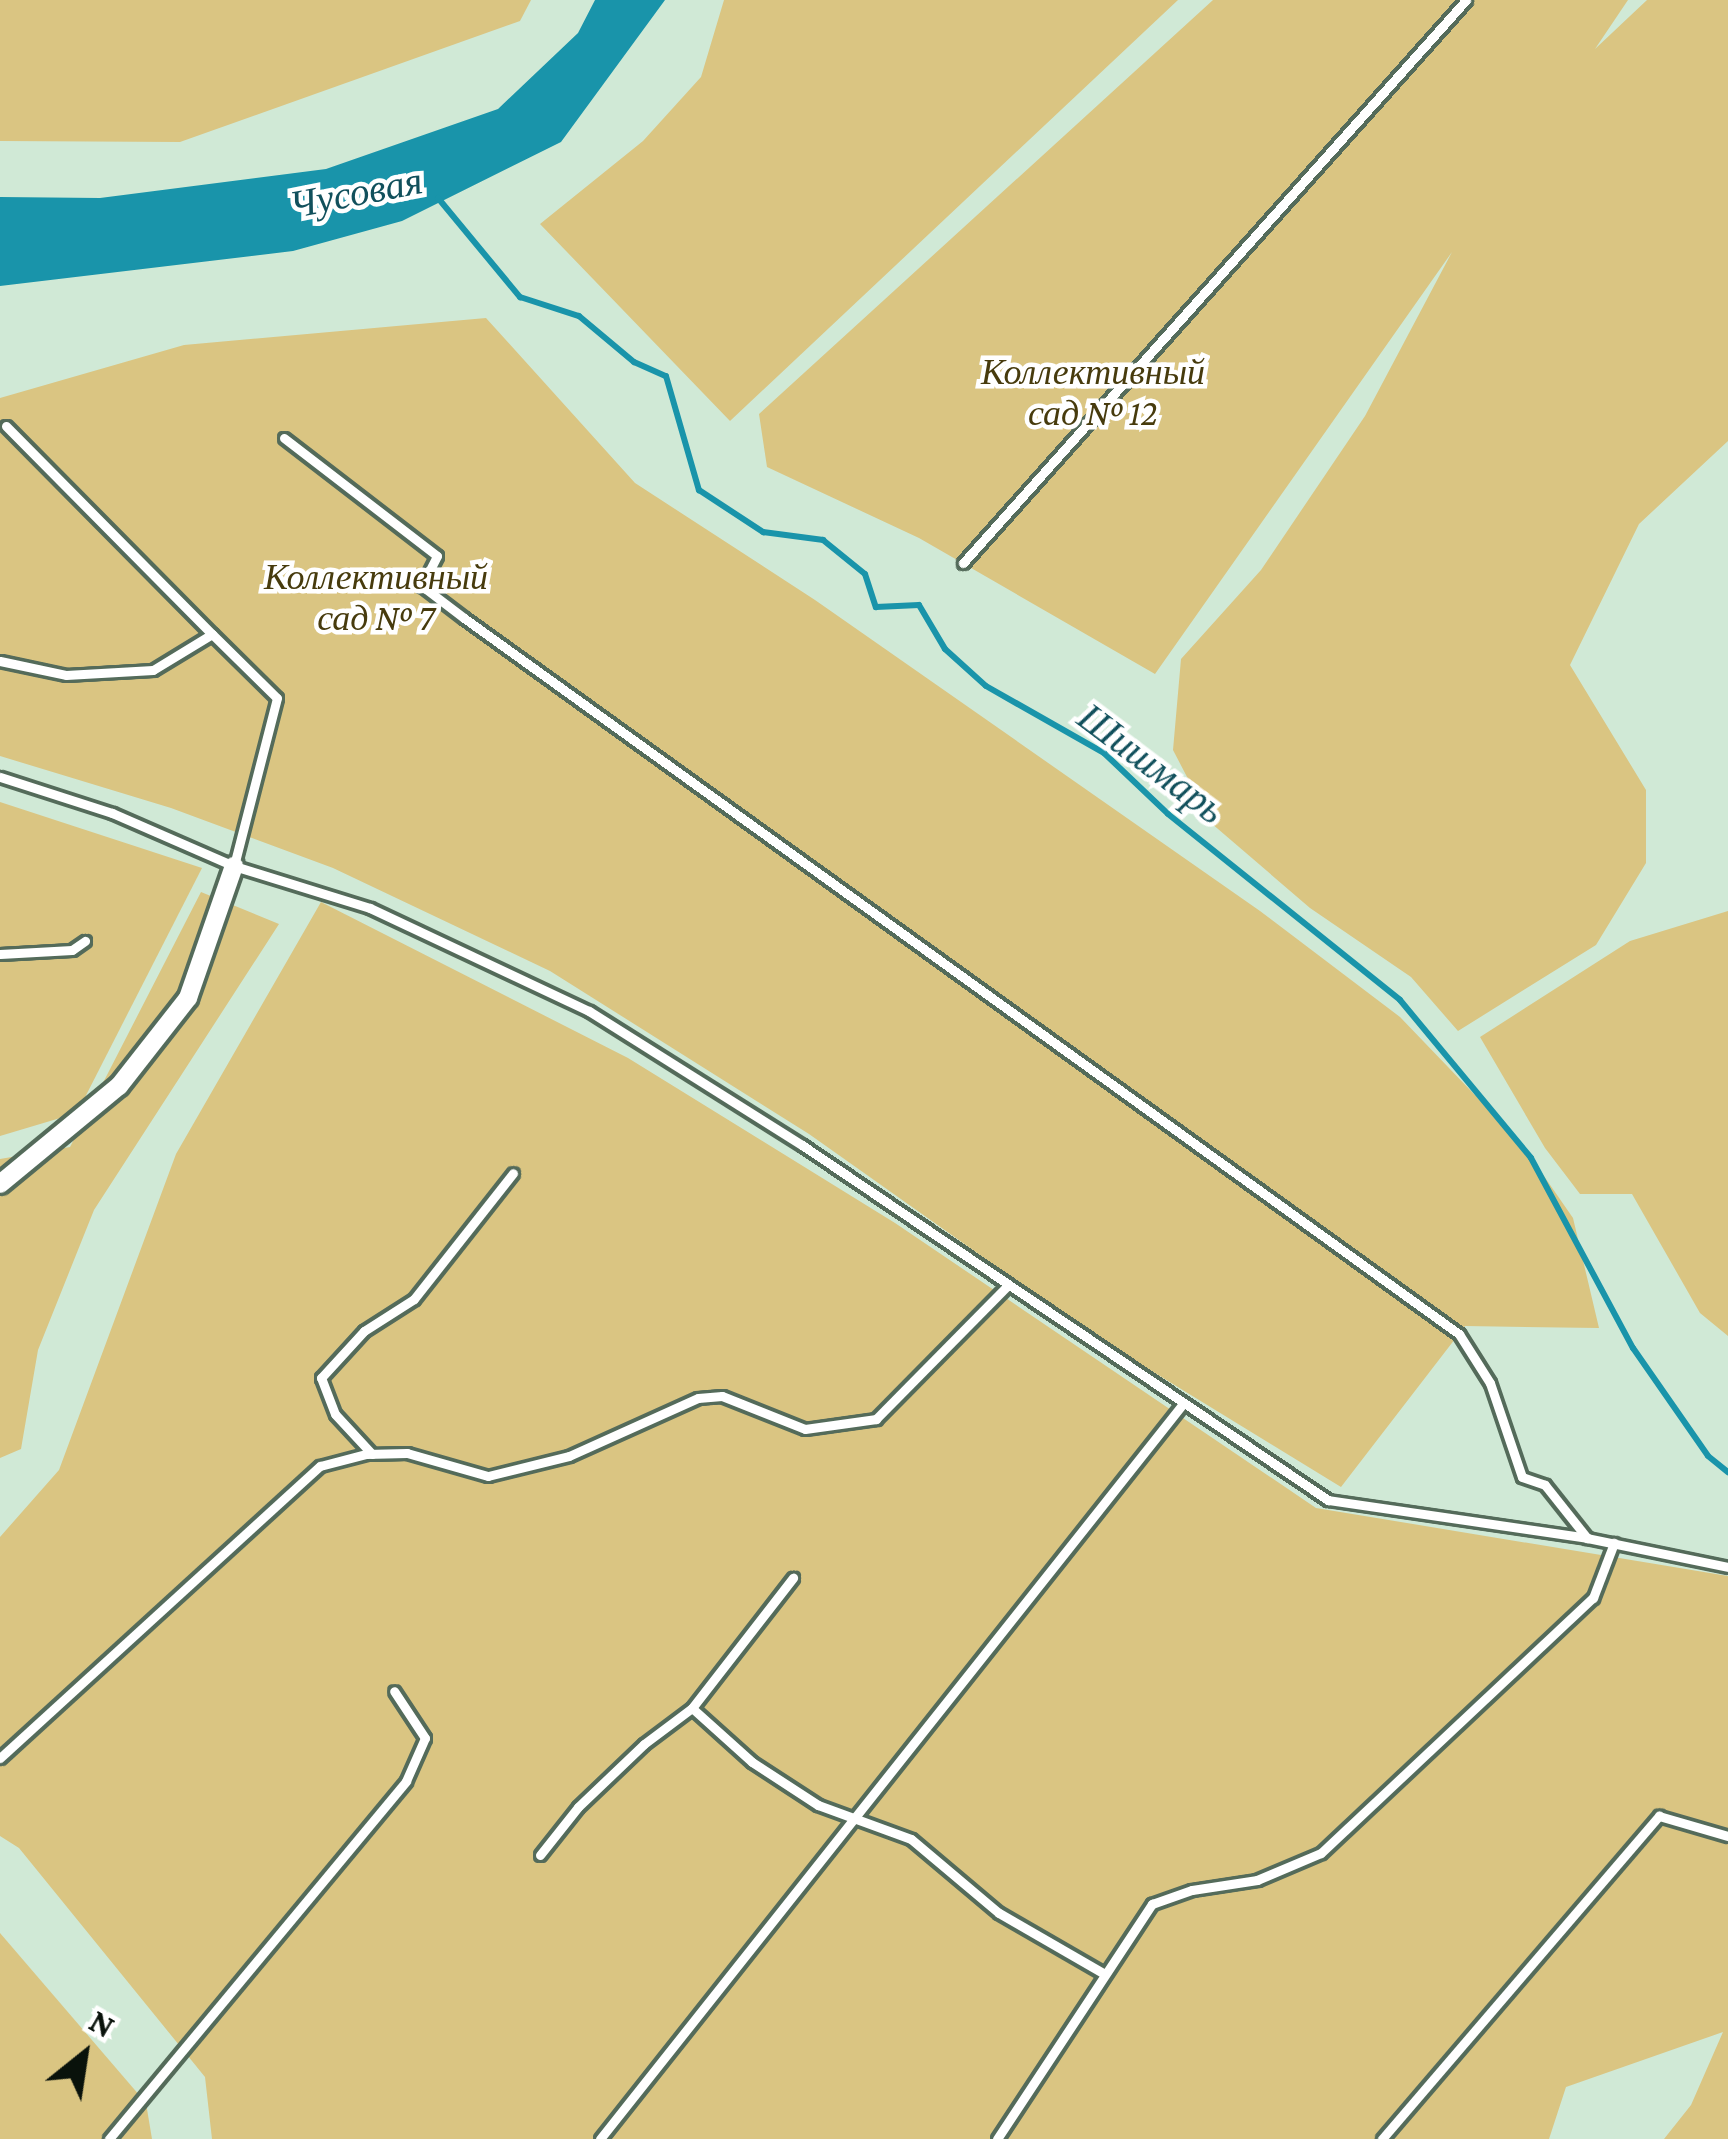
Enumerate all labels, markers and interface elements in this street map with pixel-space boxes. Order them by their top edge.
water label: Чусовая [286,157,426,229]
park label: Коллективный сад № 12 [981,350,1205,435]
park label: Коллективный сад № 7 [264,555,488,640]
water label: Шишмарь [1069,694,1233,834]
north arrow [24,1995,144,2115]
text: N [83,2002,121,2045]

